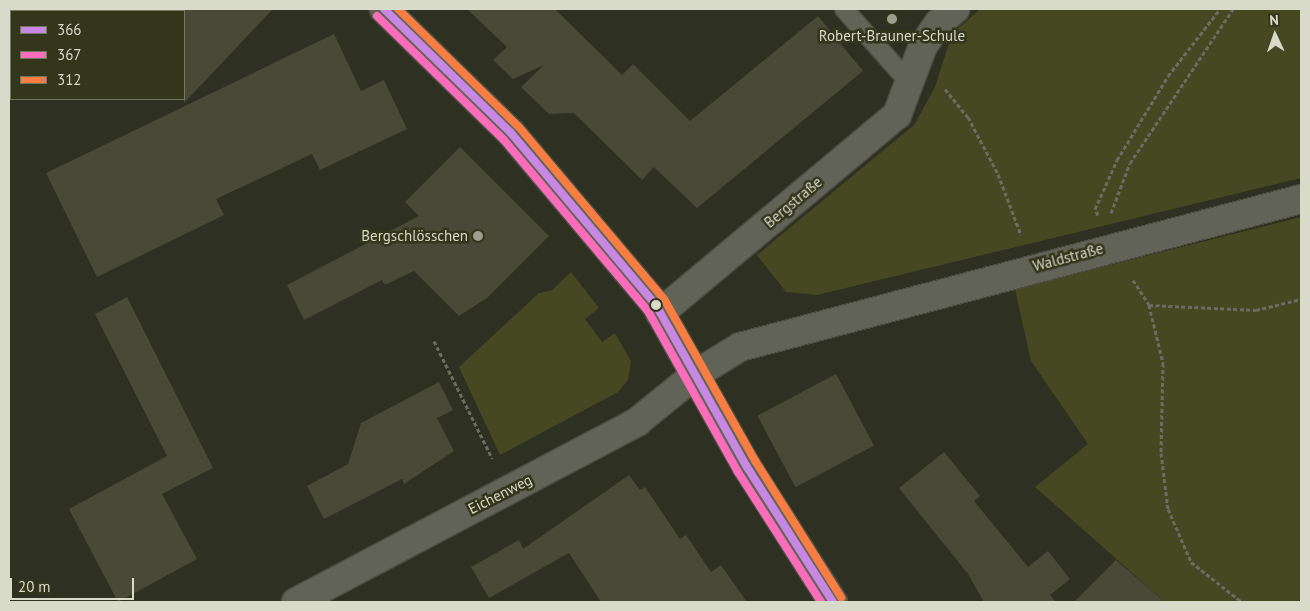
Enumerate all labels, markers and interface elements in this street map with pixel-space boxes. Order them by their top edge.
legend [10,10,185,100]
north arrow [1250,10,1300,60]
text: N [1269,11,1279,29]
marker: Robert-Brauner-Schule [886,13,898,25]
text: 366 [57,20,82,39]
place label: Robert-Brauner-Schule [819,27,965,45]
text: 367 [57,45,82,64]
text: 312 [57,70,82,89]
street label: Bergstraße [760,173,826,231]
place label: Bergschlösschen [361,227,468,245]
marker: Bergschlösschen [472,230,484,242]
street label: Waldstraße [1031,239,1105,275]
unlabelled marker [651,300,661,310]
street label: Eichenweg [465,470,535,518]
scale bar [12,568,136,600]
text: 20 m [18,577,51,596]

